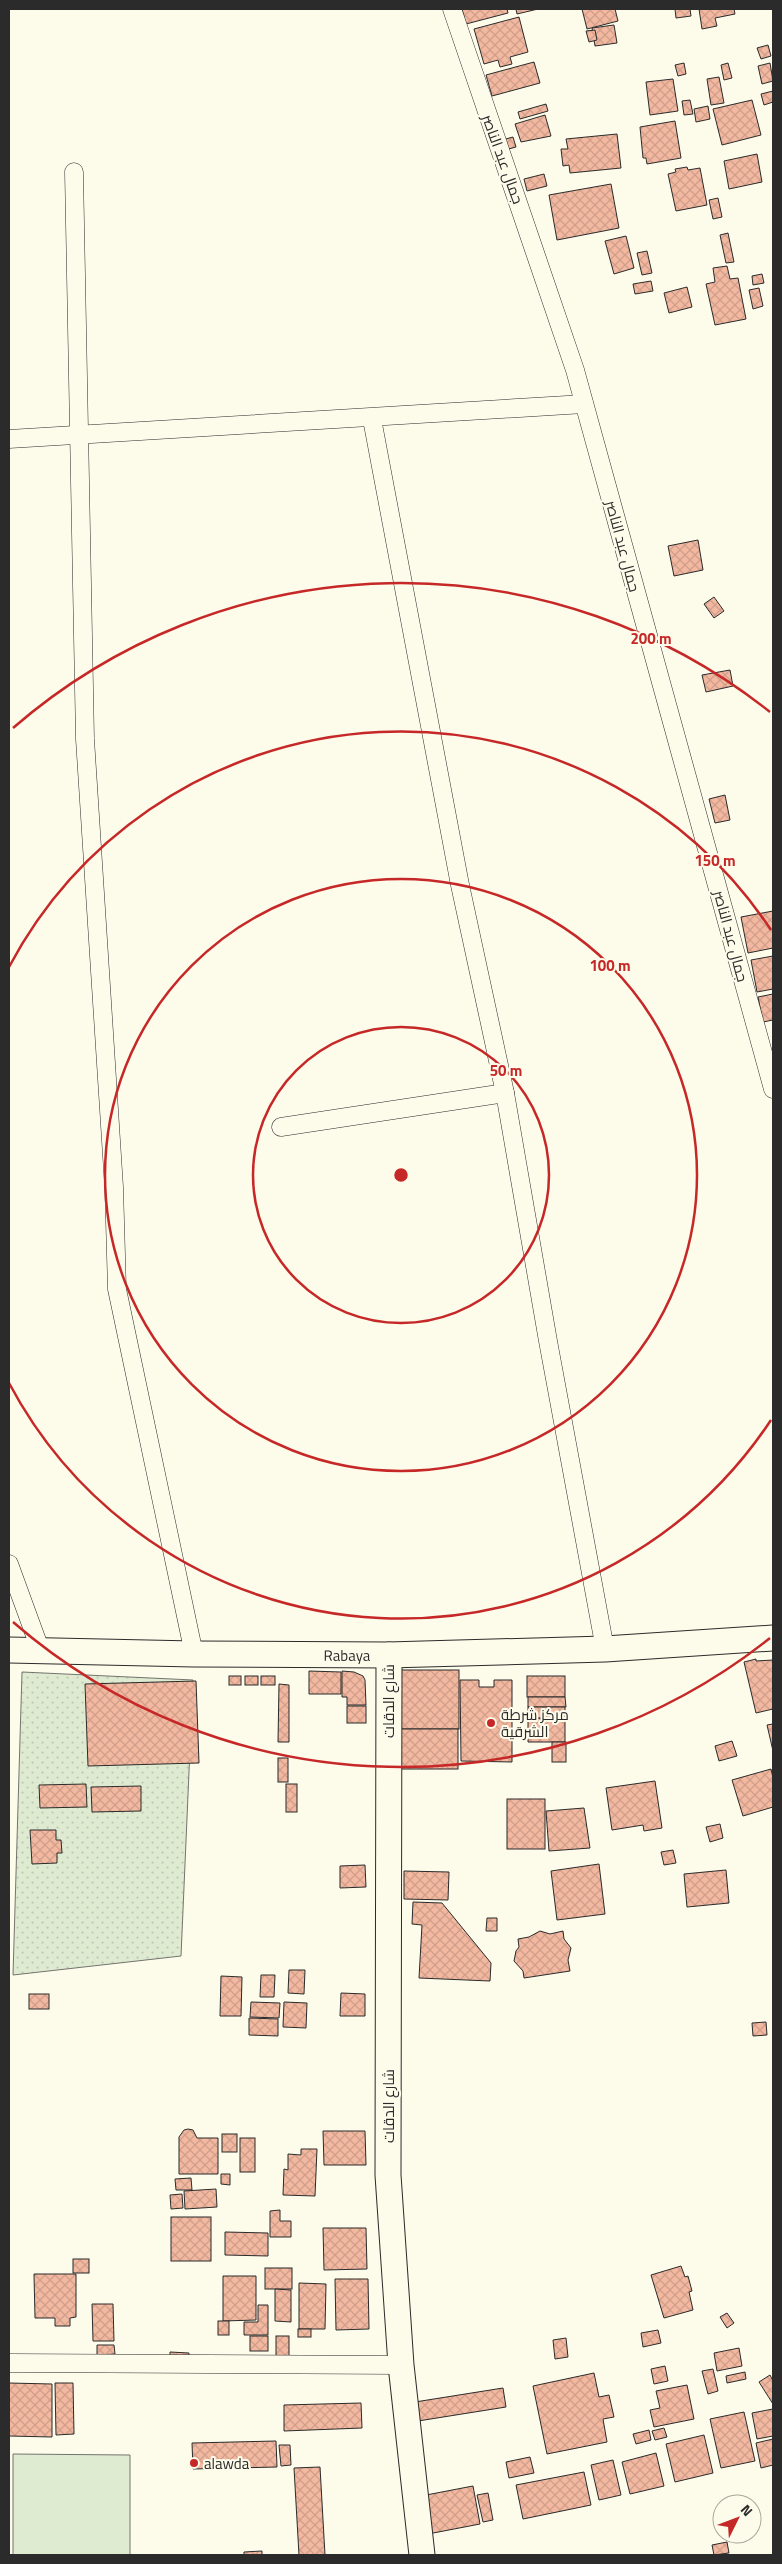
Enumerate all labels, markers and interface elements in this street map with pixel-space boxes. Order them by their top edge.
street label: جمال عبد الناصر [476,110,530,207]
street label: جمال عبد الناصر [599,497,646,594]
text: 200 m [630,627,672,650]
text: 150 m [694,849,736,872]
street label: جمال عبد الناصر [707,887,754,984]
text: 100 m [589,954,631,977]
text: 50 m [490,1059,522,1082]
centre of rings [392,1166,410,1184]
street label: Rabaya [324,1643,371,1666]
street label: شارع الدقات [377,1664,400,1738]
place label: مركز شرطة الشرقية [501,1703,569,1743]
marker: مركز شرطة الشرقية [485,1717,497,1729]
street label: شارع الدقات [377,2069,400,2143]
place label: alawda [204,2452,250,2475]
marker: alawda [188,2457,200,2469]
north arrow [712,2494,762,2544]
text: N [736,2499,758,2521]

